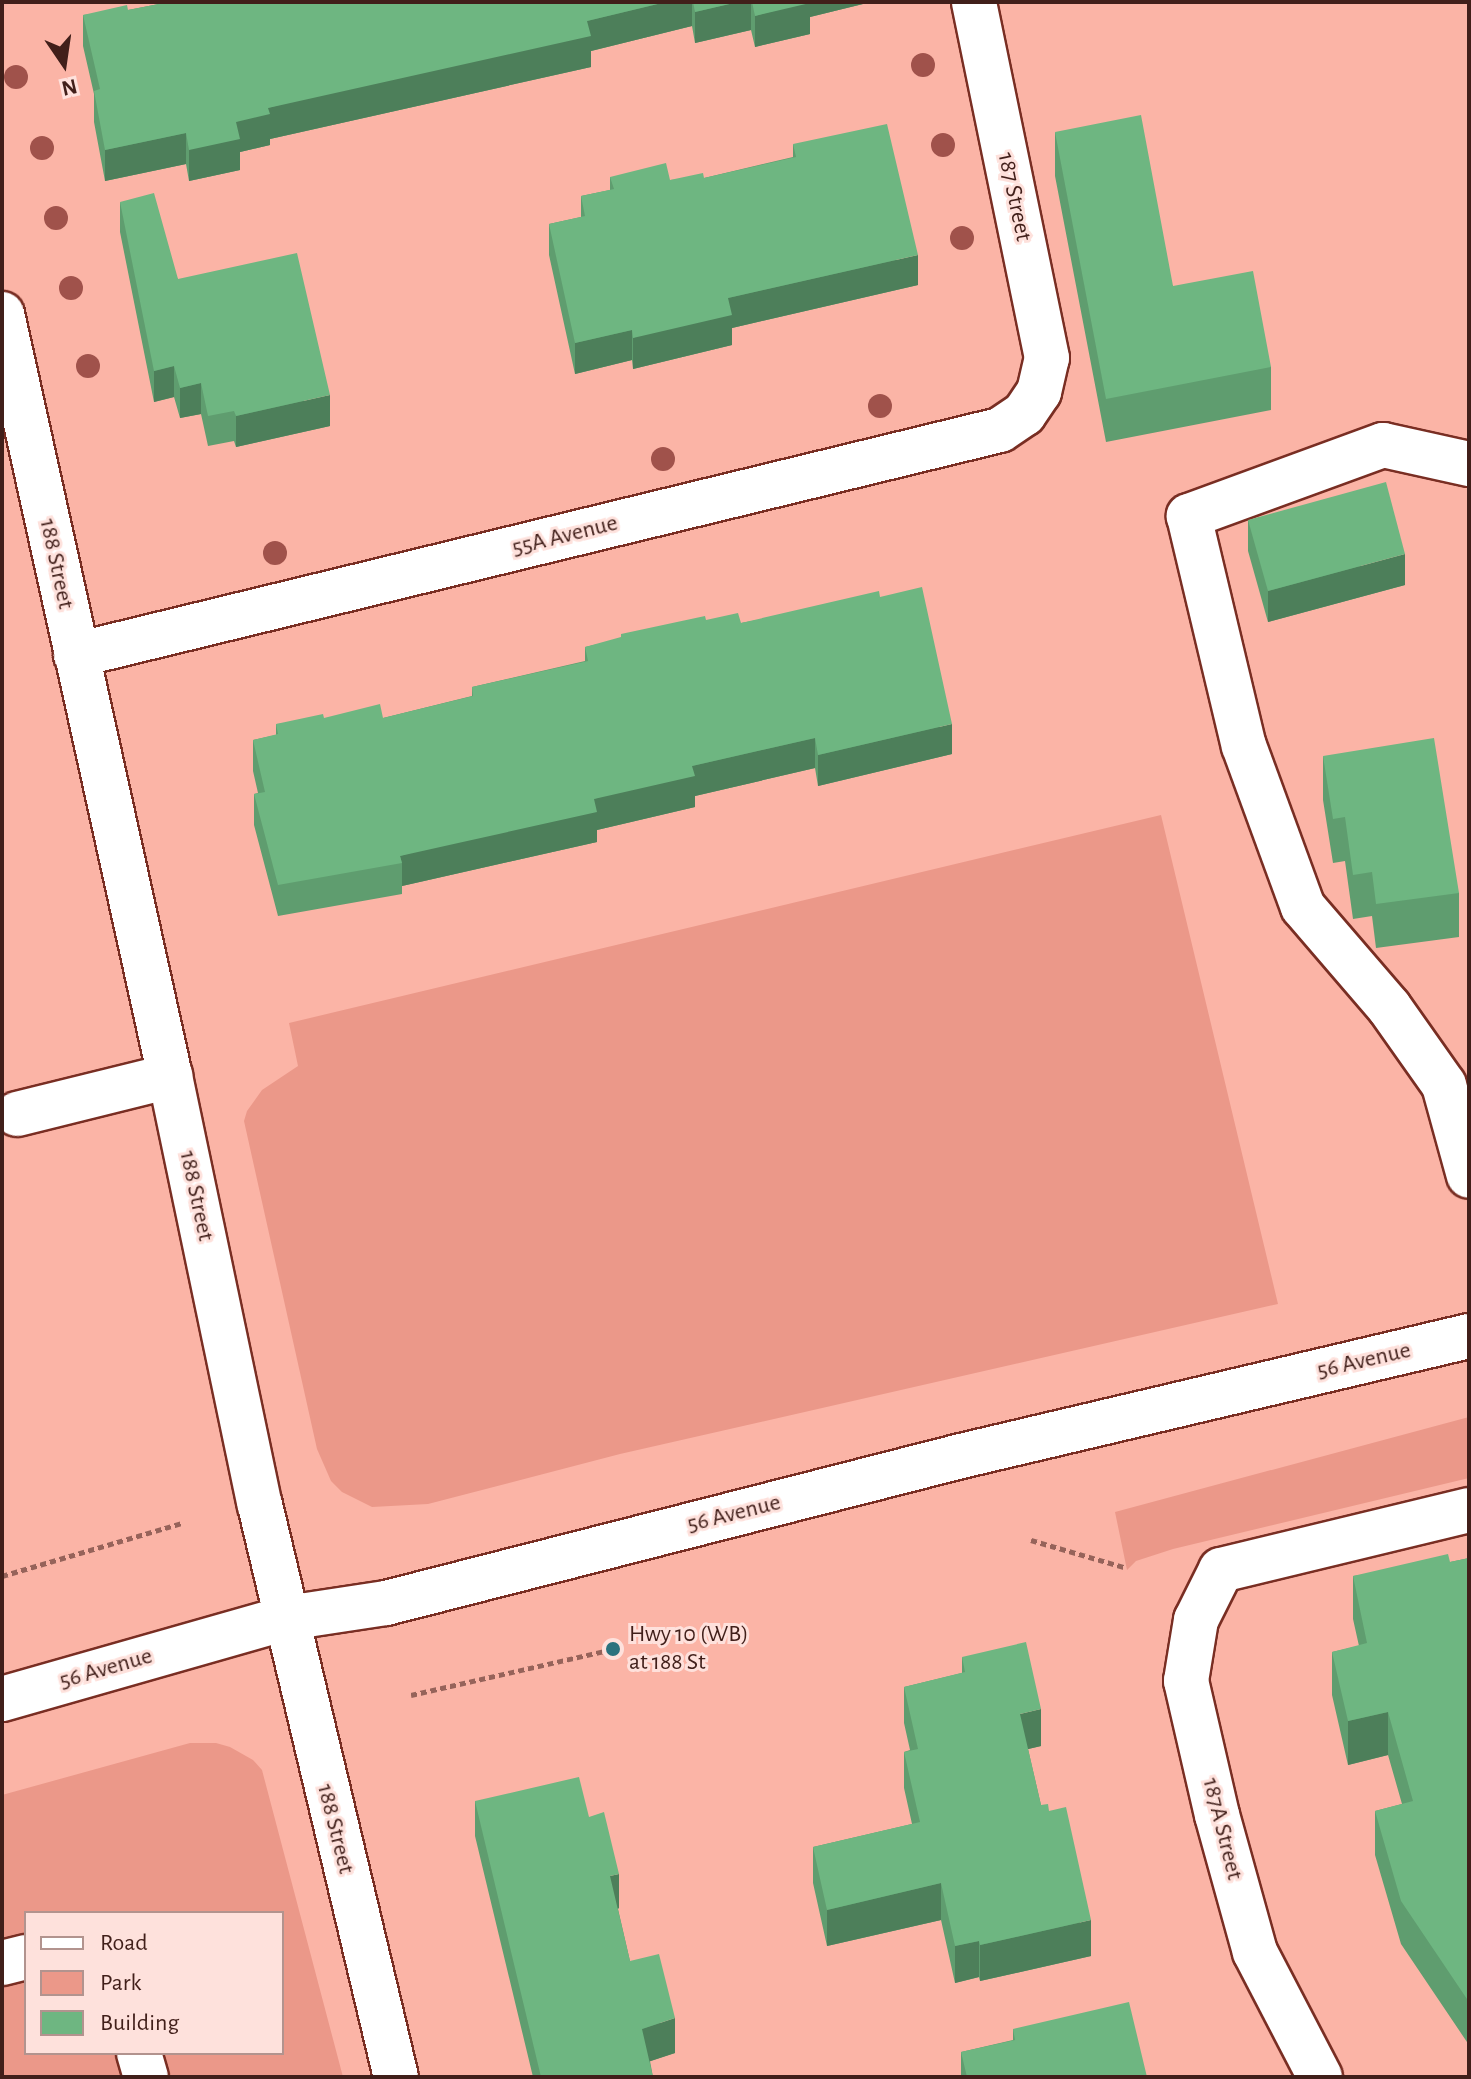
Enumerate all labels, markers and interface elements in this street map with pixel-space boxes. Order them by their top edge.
north arrow [24,24,104,104]
text: N [59,75,79,100]
street label: 187 Street [991,150,1037,244]
street label: 55A Avenue [509,509,621,563]
street label: 188 Street [32,516,80,612]
street label: 188 Street [172,1148,220,1244]
street label: 56 Avenue [1314,1336,1414,1386]
street label: 56 Avenue [684,1489,784,1539]
place label: Hwy 10 (WB) at 188 St [629,1621,749,1677]
marker: Hwy 10 (WB) at 188 St [604,1640,622,1658]
street label: 56 Avenue [56,1642,156,1696]
street label: 187A Street [1195,1775,1249,1883]
street label: 188 Street [310,1781,360,1877]
legend [24,1911,284,2055]
text: Road [100,1931,148,1955]
text: Park [100,1971,141,1995]
text: Building [100,2011,179,2035]

